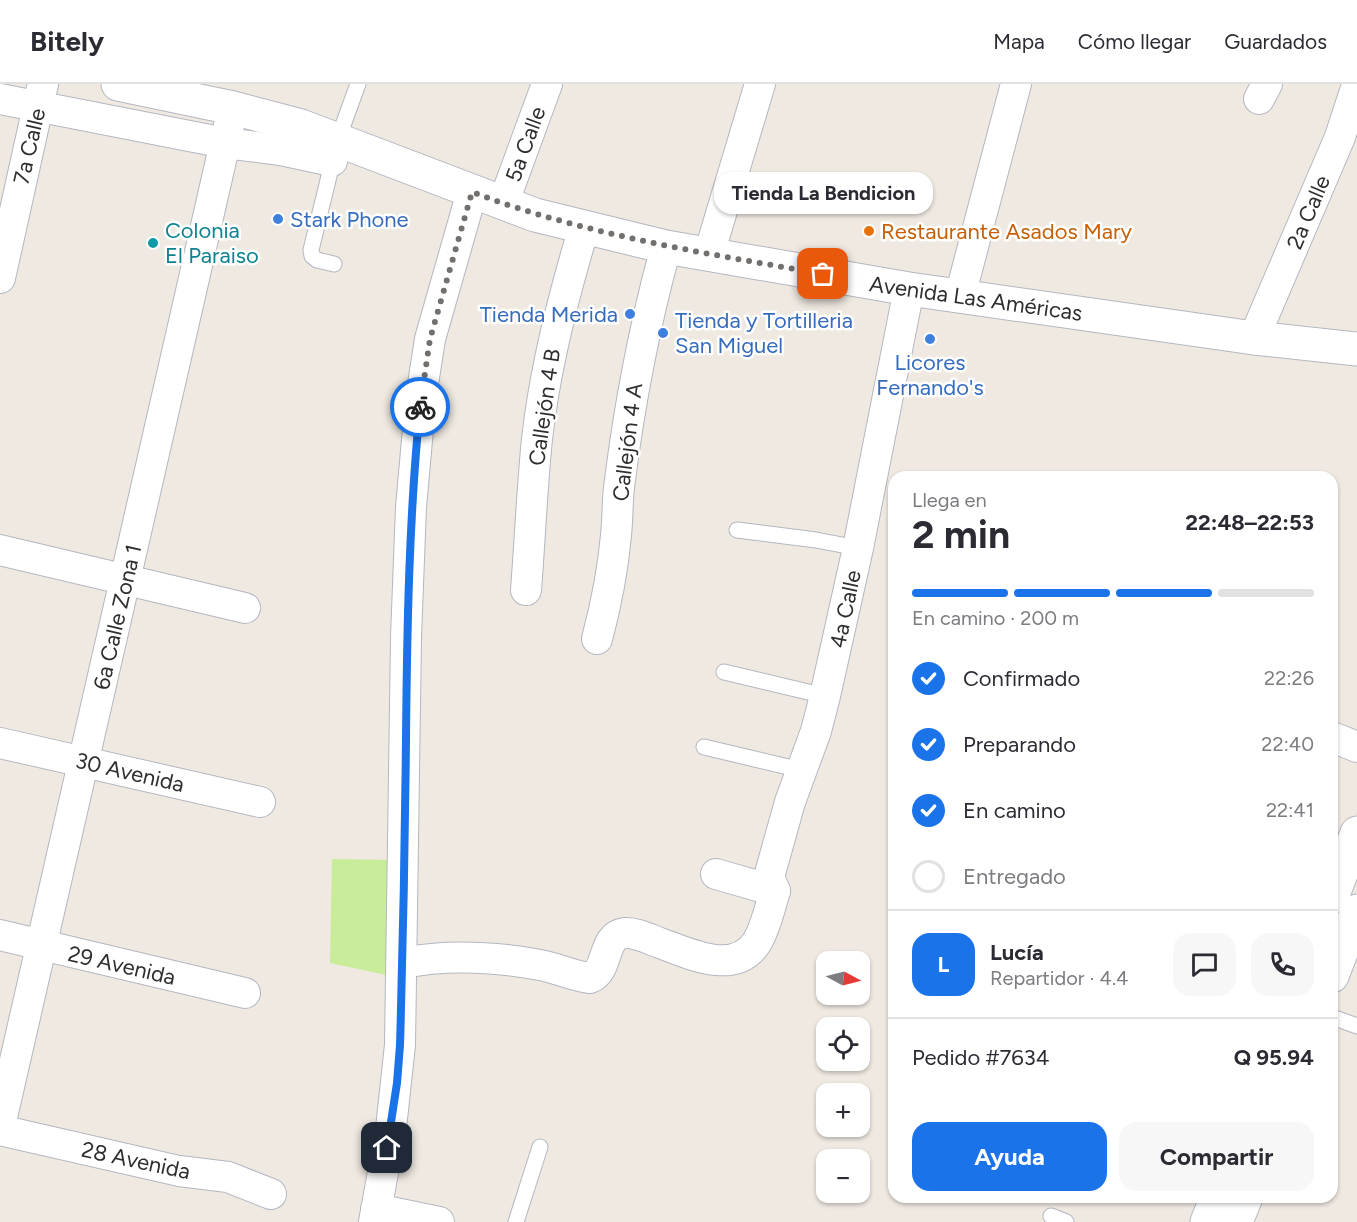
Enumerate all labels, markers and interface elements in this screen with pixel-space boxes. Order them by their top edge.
text: Bitely [30,24,104,58]
text: Mapa [993,29,1045,54]
text: Cómo llegar [1078,29,1191,54]
text: Guardados [1224,29,1327,54]
street label: 5a Calle [499,103,552,185]
street label: 7a Calle [8,105,51,187]
street label: 2a Calle [1281,171,1336,253]
callout: Tienda La Bendicion [714,172,932,214]
text: Tienda La Bendicion [732,181,915,205]
place label: Stark Phone [290,206,409,233]
marker: Stark Phone [271,212,285,226]
place label: Colonia El Paraiso [165,217,259,269]
place label: Restaurante Asados Mary [881,218,1132,245]
marker: Restaurante Asados Mary [862,224,876,238]
marker: Colonia El Paraiso [146,236,160,250]
pin [797,248,848,299]
icon: bag [806,257,839,290]
street label: Avenida Las Américas [868,270,1084,327]
place label: Tienda Merida [480,301,618,328]
marker: Tienda Merida [623,307,637,321]
place label: Tienda y Tortilleria San Miguel [675,307,853,359]
marker: Tienda y Tortilleria San Miguel [656,326,670,340]
marker: Licores Fernando's [923,332,937,346]
street label: Callejón 4 B [523,347,566,467]
place label: Licores Fernando's [876,349,984,401]
courier [390,377,450,437]
street label: Callejón 4 A [607,381,648,503]
icon: bike [404,391,437,424]
text: Llega en [912,488,987,512]
text: 22:48–22:53 [1185,509,1314,536]
text: 2 min [912,511,1010,558]
street label: 6a Calle Zona 1 [88,542,147,692]
street label: 4a Calle [824,568,867,651]
text: En camino · 200 m [912,606,1079,630]
icon: check [912,662,945,695]
text: Confirmado [963,665,1080,692]
text: 22:26 [1264,666,1314,690]
icon: check [912,728,945,761]
text: Preparando [963,731,1076,758]
text: 22:40 [1261,732,1314,756]
street label: 30 Avenida [73,747,187,798]
icon: check [912,794,945,827]
text: En camino [963,797,1066,824]
text: 22:41 [1266,798,1314,822]
text: Entregado [963,863,1066,890]
button: chat [1173,933,1236,996]
button: phone [1251,933,1314,996]
text: Lucía [990,939,1044,966]
street label: 29 Avenida [65,940,178,991]
north arrow [816,951,870,1005]
map controls [816,951,870,1203]
text: L [938,951,949,978]
text: Repartidor · 4.4 [990,966,1128,990]
button: locate [816,1017,870,1071]
text: Pedido #7634 [912,1044,1049,1071]
text: Q 95.94 [1234,1044,1314,1071]
button: + [816,1083,870,1137]
pin [361,1122,412,1173]
button: Ayuda [912,1122,1107,1191]
button: Compartir [1119,1122,1314,1191]
icon: home [370,1131,403,1164]
street label: 28 Avenida [79,1136,193,1185]
button: − [816,1149,870,1203]

